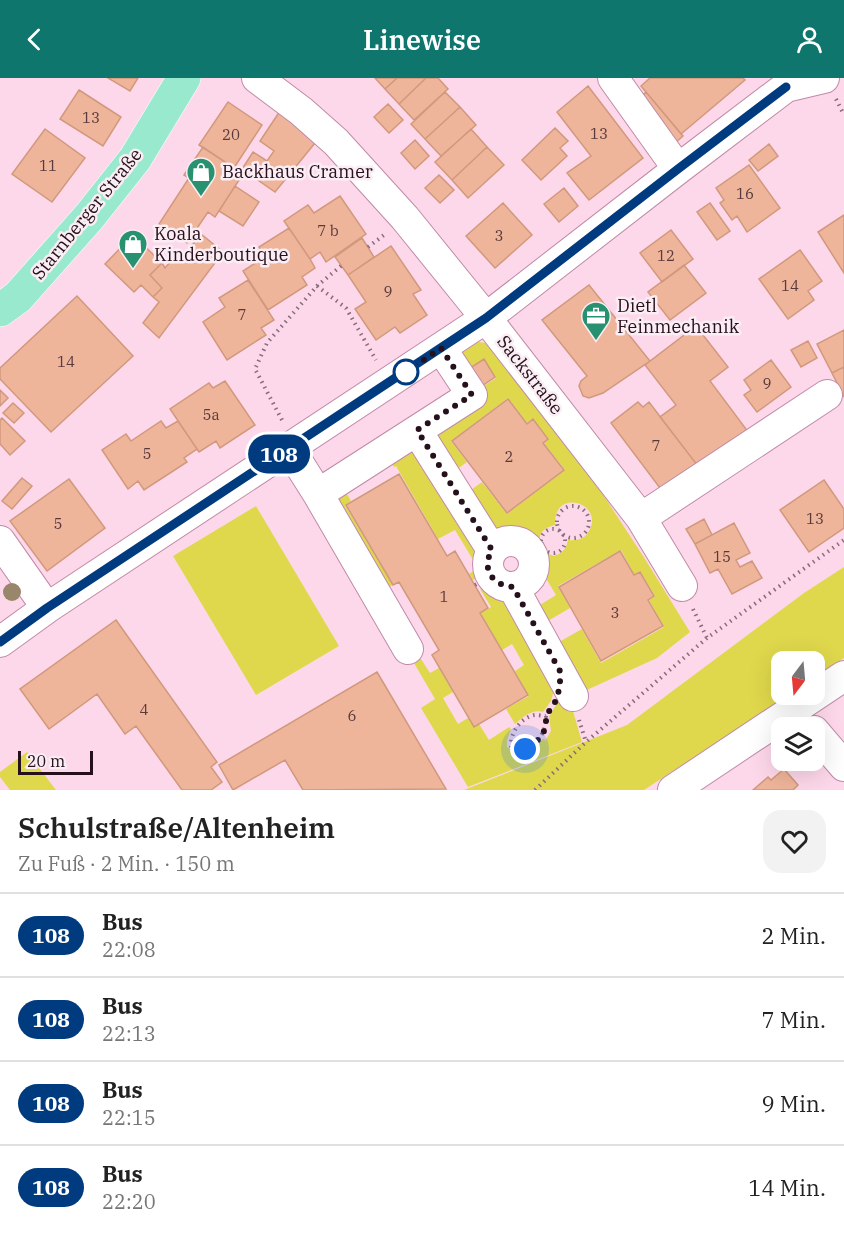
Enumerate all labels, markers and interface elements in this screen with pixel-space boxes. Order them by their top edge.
text: Linewise [363,22,481,57]
icon: back [18,23,51,56]
icon: person [793,23,826,56]
house number: 13 [82,108,100,127]
house number: 13 [590,124,608,143]
house number: 20 [222,125,240,144]
street label: Starnberger Straße [27,143,147,284]
house number: 11 [39,156,57,175]
shop icon: Backhaus Cramer [185,156,217,198]
place label: Backhaus Cramer [222,160,373,183]
house number: 16 [736,184,754,203]
house number: 7 b [317,221,339,240]
place label: Koala Kinderboutique [154,222,288,266]
house number: 3 [494,226,504,245]
shop icon: Koala Kinderboutique [117,228,149,270]
house number: 12 [657,246,675,265]
house number: 14 [781,276,799,295]
house number: 9 [383,282,393,301]
place label: Dietl Feinmechanik [617,294,740,338]
office icon: Dietl Feinmechanik [580,300,612,342]
house number: 7 [237,305,247,324]
street label: Sackstraße [492,330,568,419]
house number: 14 [57,352,75,371]
unlabelled marker [393,359,419,385]
house number: 9 [762,374,772,393]
house number: 5a [202,405,220,424]
line badge: 108 [244,434,314,473]
house number: 7 [651,436,661,455]
text: 108 [260,440,298,468]
house number: 5 [142,444,152,463]
house number: 2 [504,447,514,466]
house number: 13 [806,509,824,528]
house number: 5 [53,514,63,533]
house number: 15 [713,547,731,566]
house number: 1 [439,587,449,606]
house number: 3 [610,603,620,622]
north arrow [771,651,825,705]
map controls [771,651,825,771]
house number: 4 [139,700,149,719]
house number: 6 [347,706,357,725]
button: layers [771,717,825,771]
your location [510,734,540,764]
scale bar [18,748,93,776]
text: 20 m [27,751,65,771]
text: Schulstraße/Altenheim [18,809,335,846]
button: heart [763,810,826,873]
text: Zu Fuß · 2 Min. · 150 m [18,850,235,877]
text: Bus [102,907,143,936]
text: 108 [32,921,70,949]
text: 2 Min. [761,921,826,950]
text: 22:08 [102,936,156,963]
text: Bus [102,991,143,1020]
text: 108 [32,1005,70,1033]
text: 7 Min. [761,1005,826,1034]
text: 22:13 [102,1020,156,1047]
text: Bus [102,1075,143,1104]
text: 108 [32,1089,70,1117]
text: 9 Min. [761,1089,826,1118]
text: 22:15 [102,1104,156,1131]
text: Bus [102,1159,143,1188]
text: 108 [32,1173,70,1201]
text: 14 Min. [748,1173,826,1202]
text: 22:20 [102,1188,156,1215]

